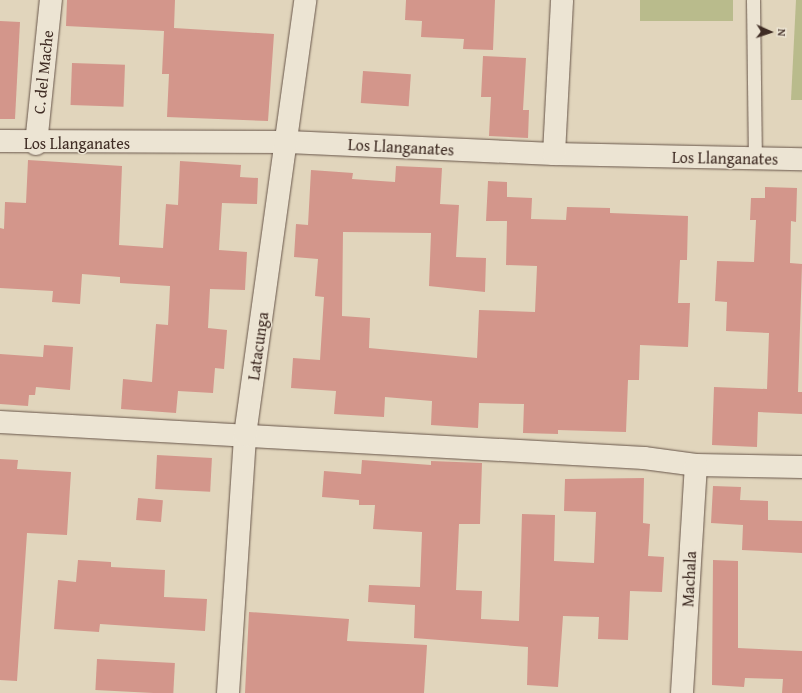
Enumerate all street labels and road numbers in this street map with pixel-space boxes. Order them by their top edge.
street label: C. del Mache [29,29,57,115]
street label: Los Llanganates [24,133,130,153]
street label: Los Llanganates [347,135,455,159]
street label: Los Llanganates [672,147,778,169]
street label: Latacunga [244,311,272,381]
street label: Machala [678,550,700,608]

